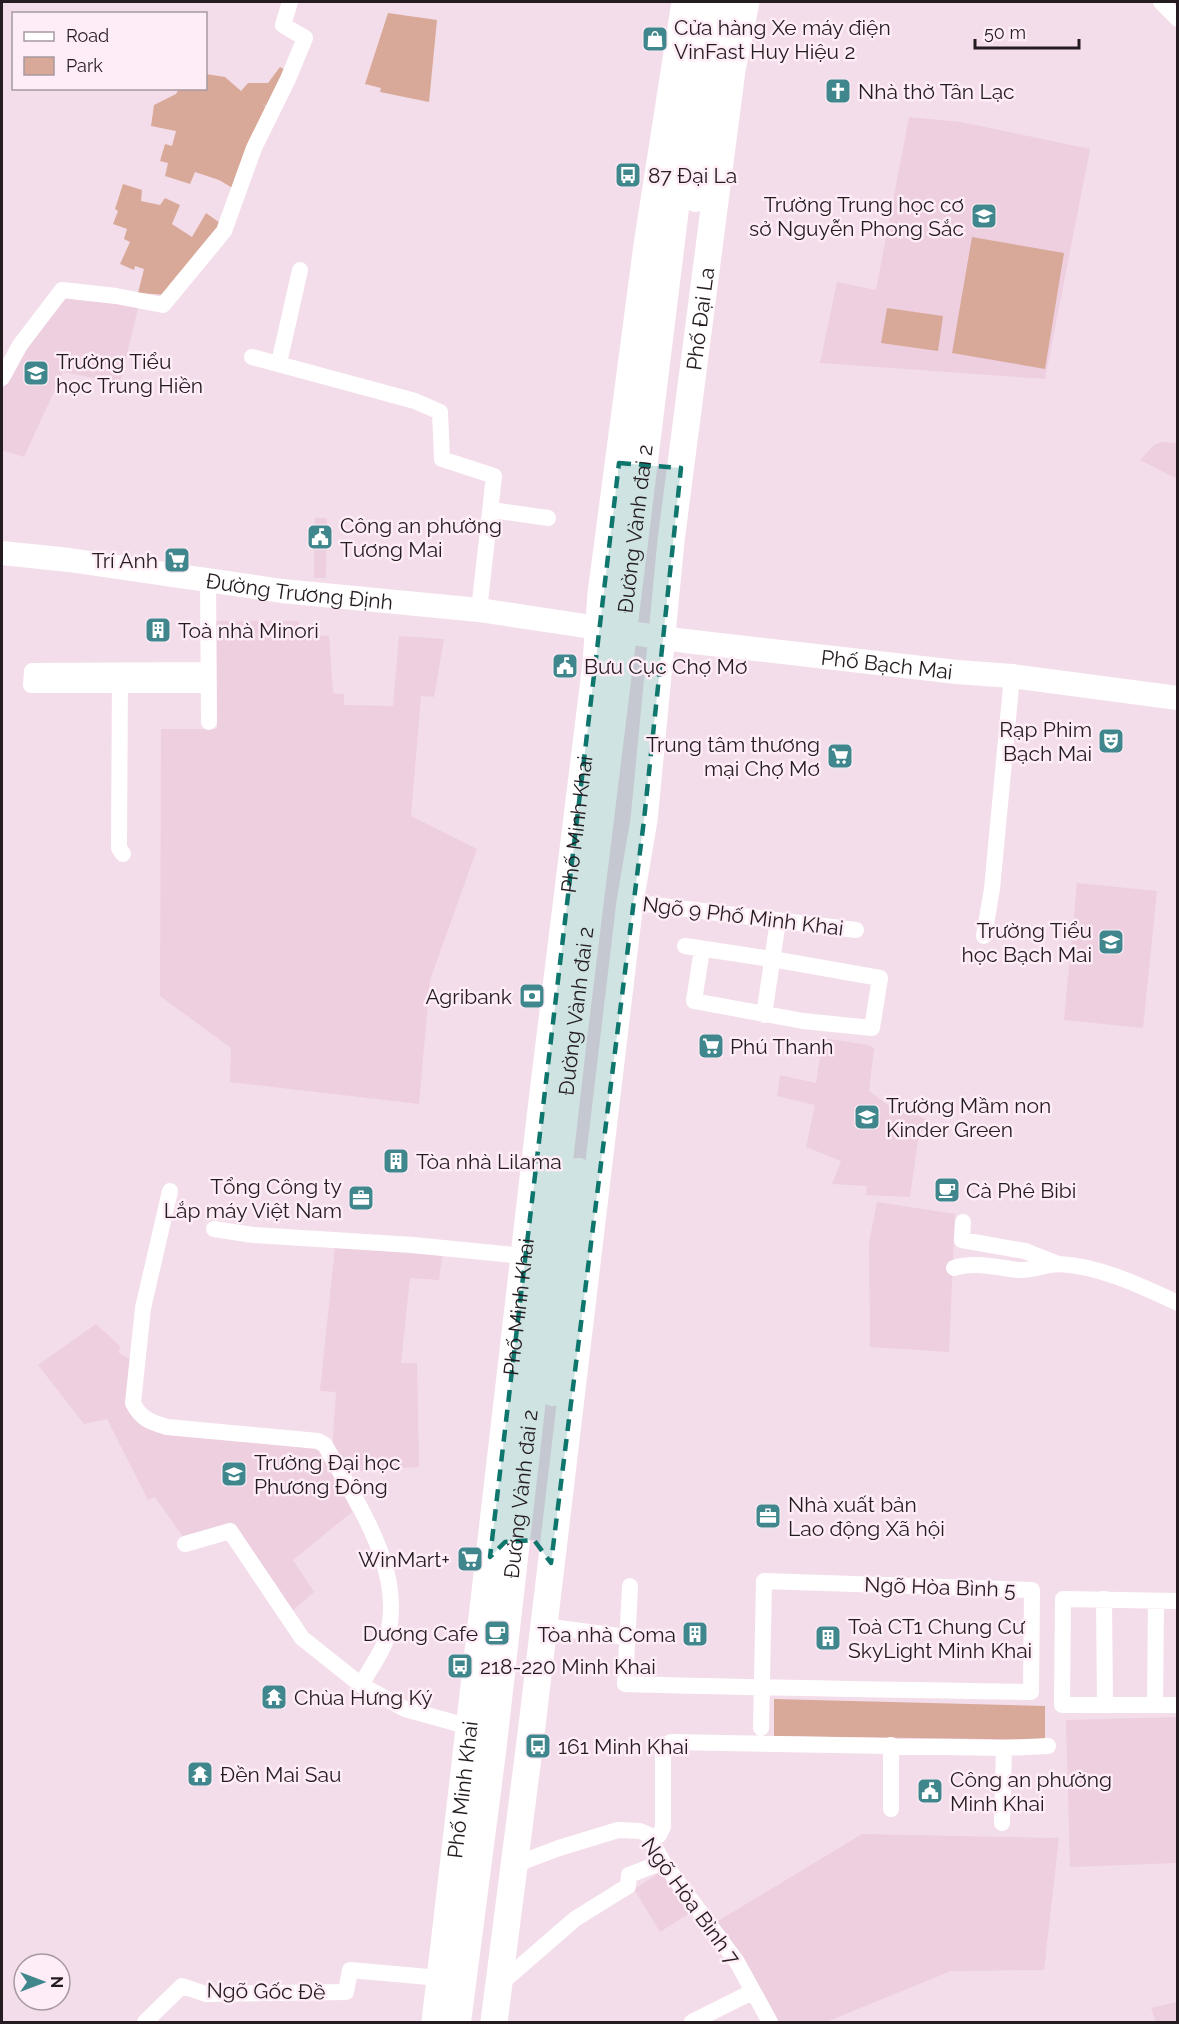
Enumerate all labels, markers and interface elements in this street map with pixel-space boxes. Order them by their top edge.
legend [12,12,207,90]
scale bar [975,12,1078,50]
place label: Cửa hàng Xe máy điện VinFast Huy Hiệu 2 [674,15,891,64]
text: 50 m [984,22,1026,43]
shop icon: Cửa hàng Xe máy điện VinFast Huy Hiệu 2 [640,24,670,54]
text: Road [66,25,109,46]
text: Park [66,55,103,76]
church icon: Nhà thờ Tân Lạc [823,76,853,106]
place label: Nhà thờ Tân Lạc [858,79,1015,104]
bus stop icon: 87 Đại La [613,160,643,190]
place label: 87 Đại La [648,163,737,188]
place label: Trường Trung học cơ sở Nguyễn Phong Sắc [749,192,964,241]
school or university icon: Trường Trung học cơ sở Nguyễn Phong Sắc [969,201,999,231]
street label: Phố Đại La [681,266,719,371]
place label: Trường Tiểu học Trung Hiền [56,349,203,398]
school or university icon: Trường Tiểu học Trung Hiền [21,358,51,388]
street label: Đường Vành đai 2 [612,443,657,615]
place label: Công an phường Tương Mai [340,513,502,562]
public building icon: Công an phường Tương Mai [305,522,335,552]
supermarket icon: Trí Anh [162,545,192,575]
place label: Trí Anh [92,548,158,573]
street label: Đường Trương Định [204,568,394,614]
building icon: Toà nhà Minori [143,615,173,645]
place label: Toà nhà Minori [178,618,319,643]
street label: Phố Bạch Mai [820,644,954,684]
public building icon: Bưu Cục Chợ Mơ [550,651,580,681]
place label: Bưu Cục Chợ Mơ [584,654,747,679]
place label: Rạp Phim Bạch Mai [999,717,1092,766]
theatre icon: Rạp Phim Bạch Mai [1096,726,1126,756]
place label: Trung tâm thương mại Chợ Mơ [646,732,820,781]
supermarket icon: Trung tâm thương mại Chợ Mơ [825,741,855,771]
street label: Phố Minh Khai [555,754,597,894]
street label: Ngõ 9 Phố Minh Khai [641,891,845,941]
place label: Trường Tiểu học Bạch Mai [961,918,1092,967]
street label: Đường Vành đai 2 [553,925,598,1097]
school or university icon: Trường Tiểu học Bạch Mai [1096,927,1126,957]
bank icon: Agribank [517,981,547,1011]
place label: Agribank [425,984,512,1009]
supermarket icon: Phú Thanh [696,1031,726,1061]
place label: Phú Thanh [730,1034,834,1059]
place label: Trường Mầm non Kinder Green [886,1093,1051,1142]
school or university icon: Trường Mầm non Kinder Green [852,1102,882,1132]
building icon: Tòa nhà Lilama [381,1146,411,1176]
place label: Tòa nhà Lilama [416,1149,562,1174]
place label: Tổng Công ty Lắp máy Việt Nam [164,1174,342,1223]
cafe icon: Cà Phê Bibi [932,1175,962,1205]
place label: Cà Phê Bibi [966,1178,1076,1203]
office icon: Tổng Công ty Lắp máy Việt Nam [346,1183,376,1213]
street label: Phố Minh Khai [498,1237,538,1377]
street label: Đường Vành đai 2 [498,1408,542,1580]
place label: Trường Đại học Phương Đông [254,1450,401,1499]
school or university icon: Trường Đại học Phương Đông [219,1459,249,1489]
place label: Nhà xuất bản Lao động Xã hội [788,1492,945,1541]
office icon: Nhà xuất bản Lao động Xã hội [753,1501,783,1531]
supermarket icon: WinMart+ [455,1544,485,1574]
place label: WinMart+ [358,1547,450,1572]
street label: Ngõ Hòa Bình 5 [864,1572,1016,1602]
place label: Toà CT1 Chung Cư SkyLight Minh Khai [848,1614,1032,1663]
cafe icon: Dương Cafe [482,1618,512,1648]
building icon: Tòa nhà Coma [680,1619,710,1649]
place label: Dương Cafe [363,1621,478,1646]
place label: Tòa nhà Coma [537,1622,676,1647]
building icon: Toà CT1 Chung Cư SkyLight Minh Khai [813,1623,843,1653]
bus stop icon: 218-220 Minh Khai [445,1651,475,1681]
place label: 218-220 Minh Khai [480,1654,656,1679]
temple icon: Chùa Hưng Ký [259,1682,289,1712]
place label: Chùa Hưng Ký [294,1685,433,1710]
street label: Phố Minh Khai [442,1720,482,1859]
bus stop icon: 161 Minh Khai [523,1731,553,1761]
place label: 161 Minh Khai [558,1734,689,1759]
temple icon: Đền Mai Sau [185,1759,215,1789]
place label: Đền Mai Sau [220,1762,341,1787]
place label: Công an phường Minh Khai [950,1767,1112,1816]
public building icon: Công an phường Minh Khai [915,1776,945,1806]
street label: Ngõ Hòa Bình 7 [636,1833,746,1970]
north arrow [12,1952,72,2012]
text: N [47,1976,66,1988]
street label: Ngõ Gốc Đề [206,1977,326,2005]

